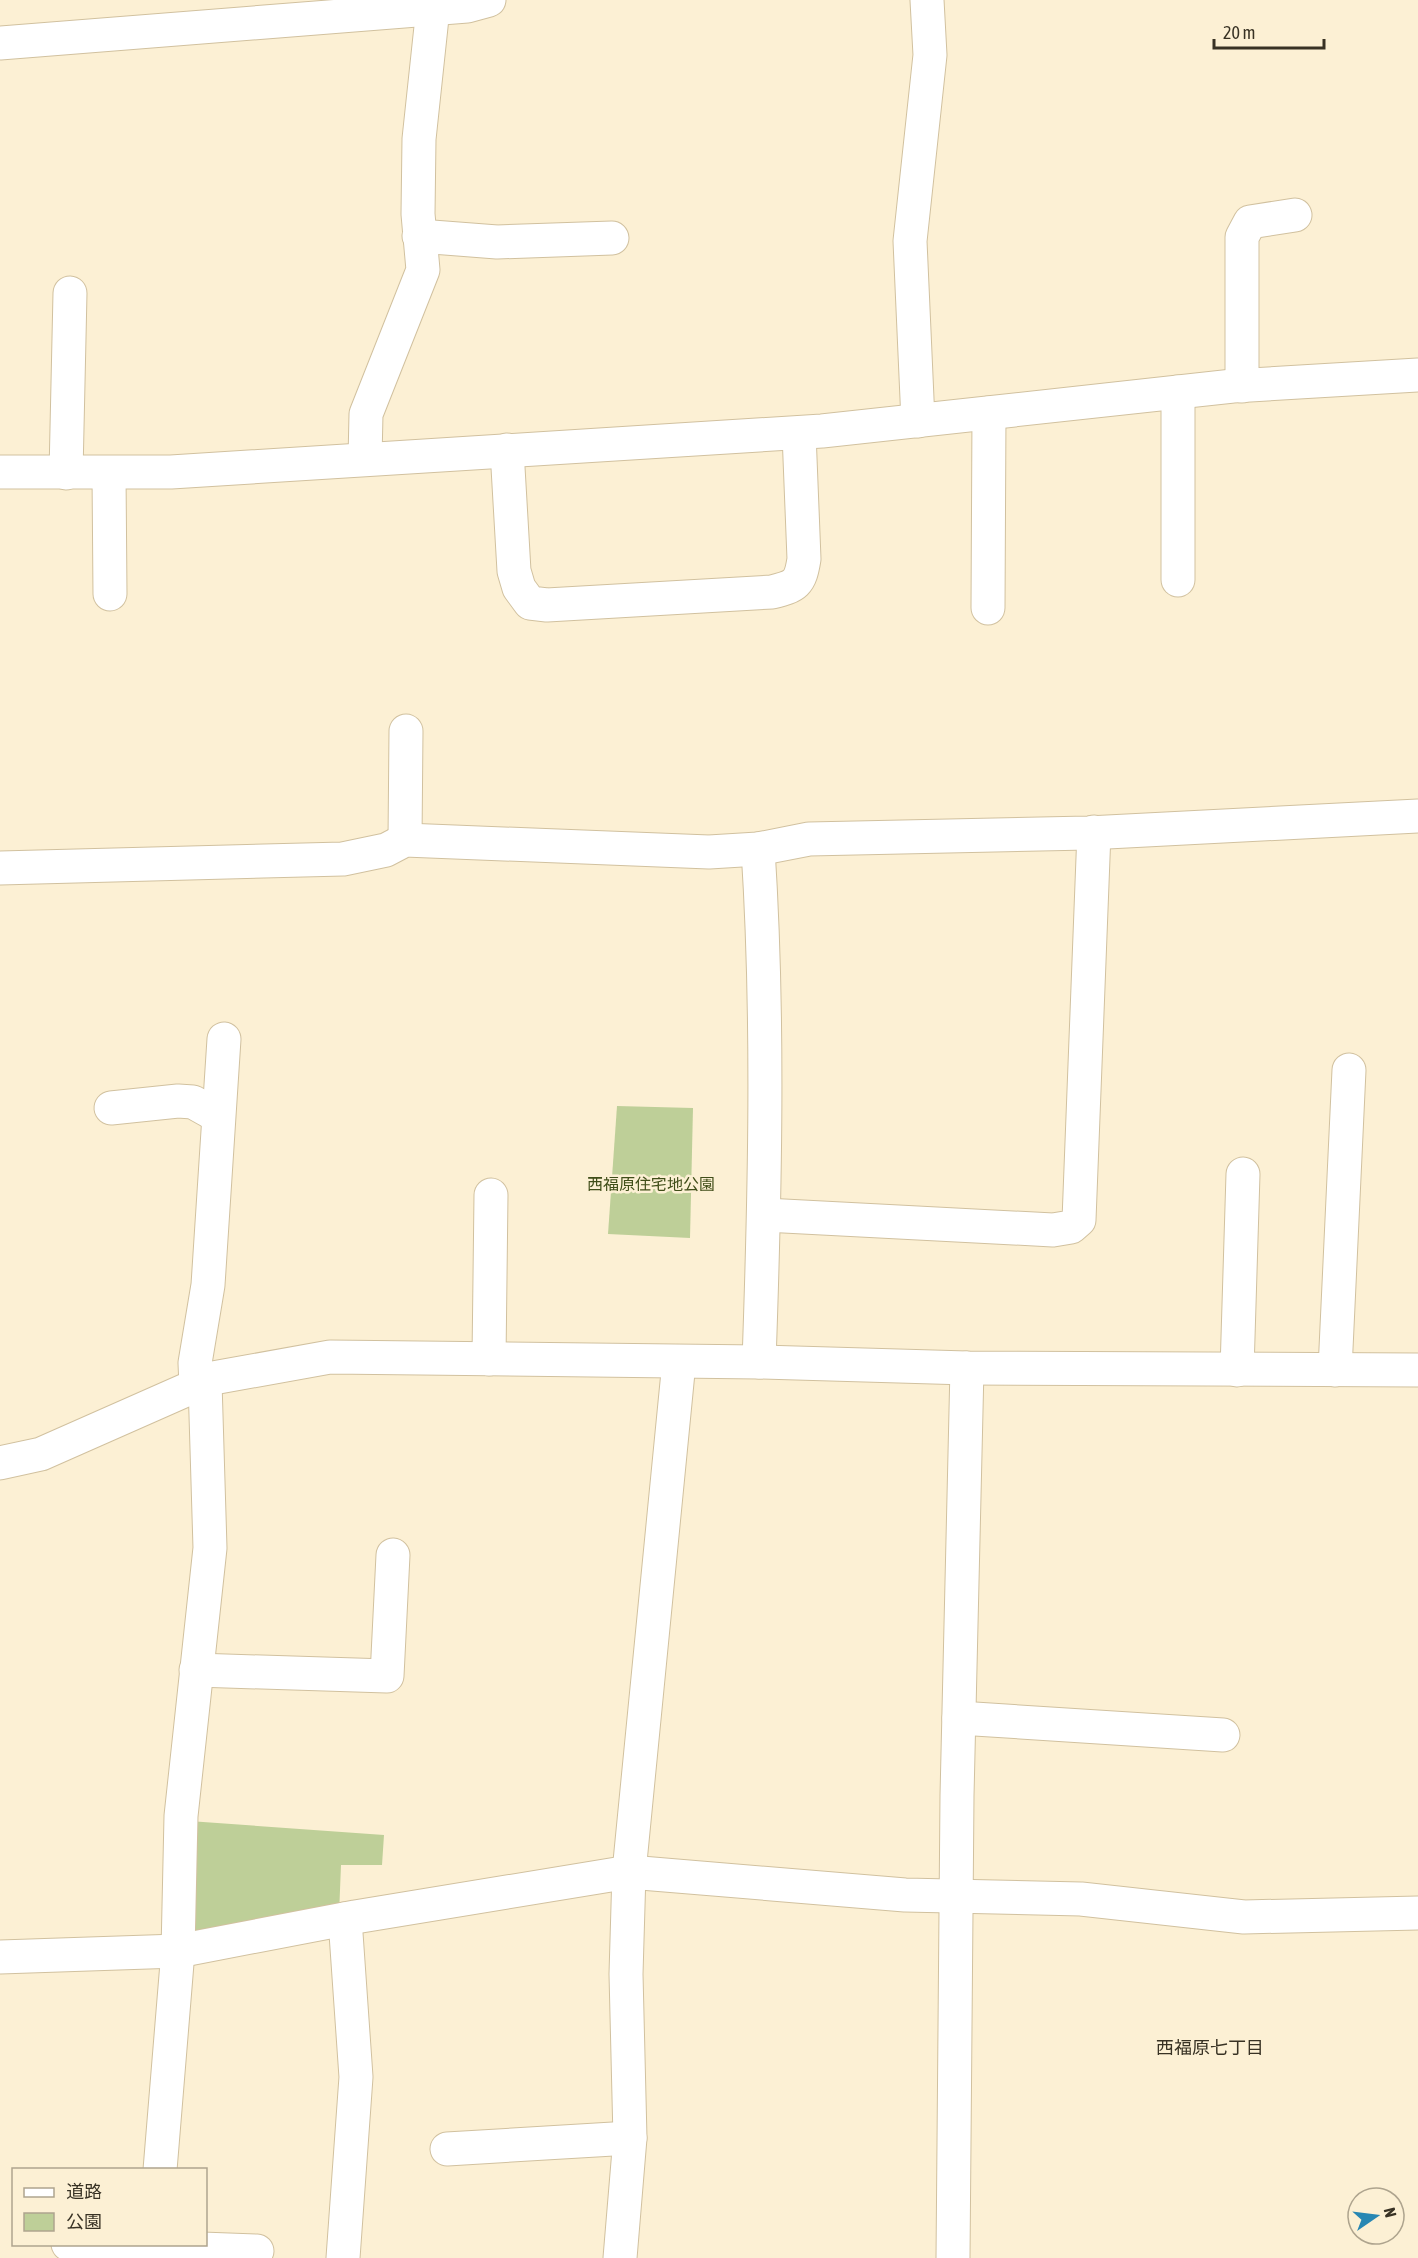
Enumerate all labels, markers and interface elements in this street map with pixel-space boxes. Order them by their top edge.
scale bar [1214,12,1324,50]
text: 20 m [1223,22,1255,43]
park label: 西福原住宅地公園 [587,1175,715,1193]
district label: 西福原七丁目 [1156,2037,1264,2058]
legend [12,2168,207,2246]
text: 道路 [66,2181,102,2202]
north arrow [1346,2186,1406,2246]
text: N [1381,2206,1400,2219]
text: 公園 [66,2211,102,2232]

